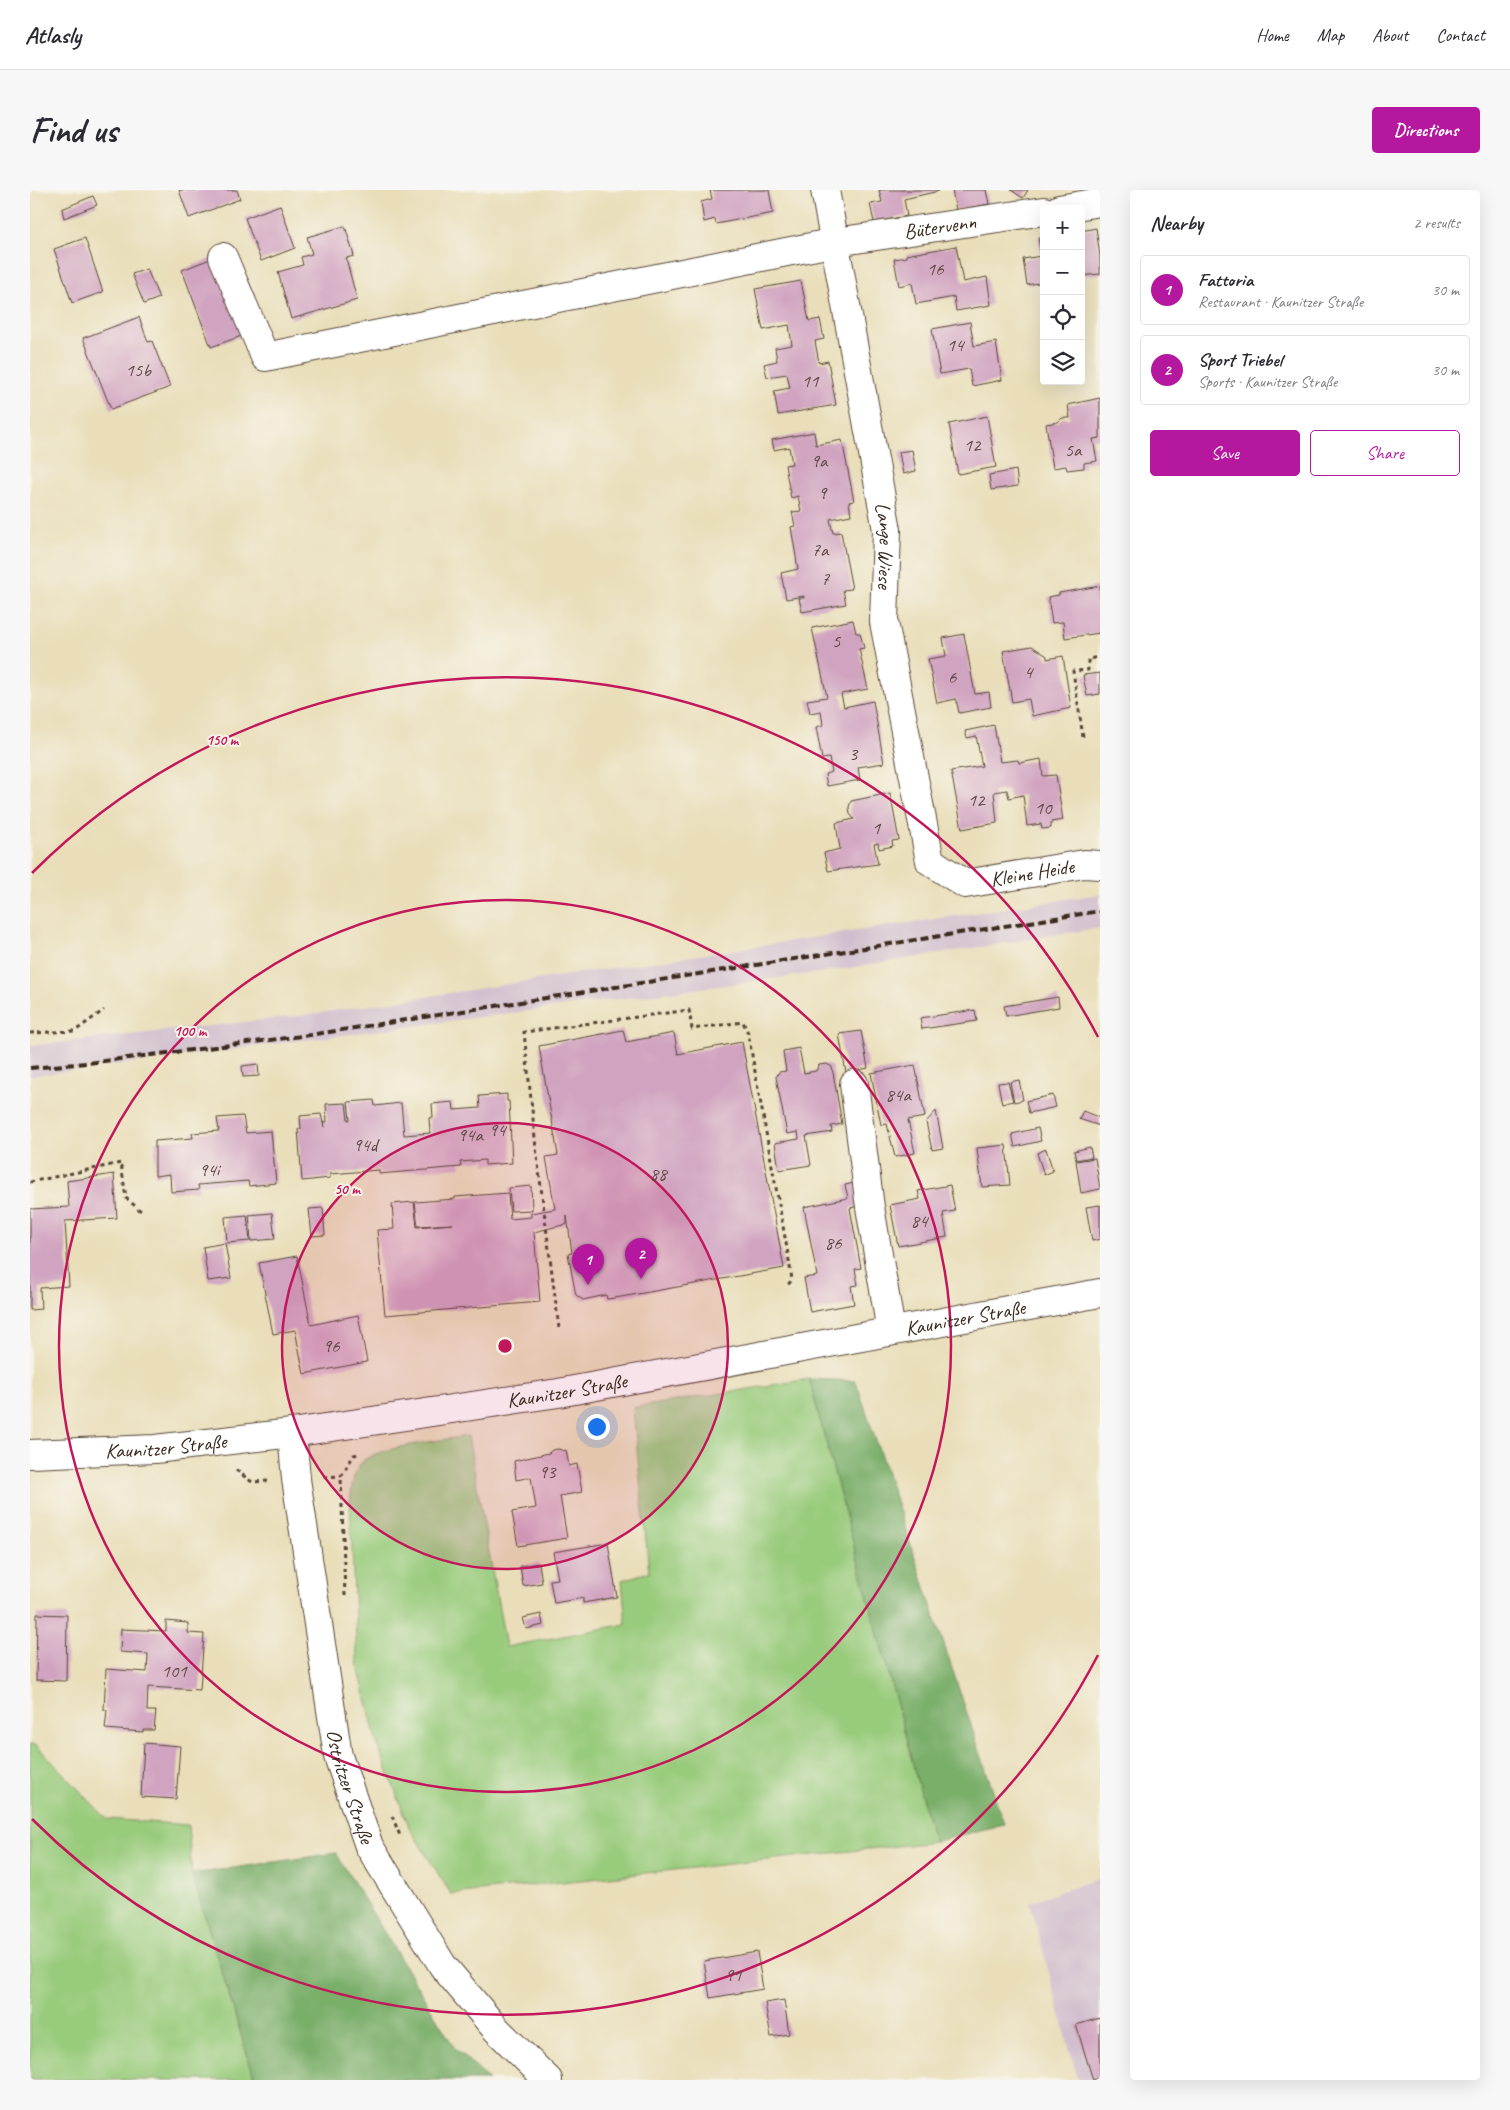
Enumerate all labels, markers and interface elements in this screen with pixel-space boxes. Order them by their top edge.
text: Atlasly [25,20,81,50]
text: Home [1256,24,1289,46]
text: Map [1317,24,1344,46]
text: About [1372,24,1408,46]
text: Contact [1436,24,1485,46]
button: Directions [1372,107,1480,153]
text: Find us [30,108,117,153]
map controls [1040,205,1085,385]
button: + [1040,205,1085,250]
street label: Bütervenn [902,208,978,245]
text: Nearby [1150,210,1203,236]
text: 2 results [1413,213,1460,233]
button: − [1040,250,1085,295]
house number: 16 [926,257,945,281]
text: Fattoria [1198,268,1253,292]
text: 1 [1163,280,1171,300]
text: 30 m [1432,280,1459,300]
text: Restaurant · Kaunitzer Straße [1198,292,1363,312]
button: locate [1040,295,1085,340]
house number: 14 [946,333,966,357]
button: layers [1040,340,1085,385]
text: Sport Triebel [1198,348,1282,372]
house number: 15b [125,358,152,382]
text: 2 [1163,360,1171,380]
text: 30 m [1432,360,1459,380]
house number: 11 [801,369,820,393]
text: Sports · Kaunitzer Straße [1198,372,1337,392]
button: Save [1150,430,1300,476]
button: Share [1310,430,1460,476]
house number: 12 [963,433,982,457]
house number: 5a [1065,438,1083,462]
house number: 9a [811,449,829,473]
house number: 9 [818,481,828,505]
street label: Lange Wiese [869,500,900,590]
house number: 7a [812,538,830,562]
house number: 7 [821,567,831,591]
house number: 5 [832,629,842,653]
house number: 4 [1024,660,1035,684]
house number: 6 [948,665,958,689]
text: 150 m [206,731,240,750]
house number: 3 [849,742,859,766]
house number: 12 [967,788,986,812]
house number: 10 [1034,796,1053,820]
house number: 1 [872,816,882,840]
street label: Kleine Heide [989,853,1077,893]
text: 100 m [174,1022,208,1041]
house number: 84a [885,1083,912,1107]
house number: 94 [488,1118,508,1142]
house number: 94a [457,1123,484,1147]
house number: 94d [353,1133,381,1157]
house number: 94i [199,1158,222,1182]
house number: 88 [649,1162,669,1186]
text: 50 m [334,1180,361,1199]
house number: 84 [910,1209,930,1233]
house number: 86 [824,1231,843,1255]
pin: 2 [625,1238,657,1279]
pin: 1 [572,1244,604,1285]
street label: Kaunitzer Straße [903,1294,1029,1342]
house number: 96 [322,1334,341,1358]
centre of rings [496,1337,514,1355]
street label: Kaunitzer Straße [505,1367,631,1414]
your location [584,1414,610,1440]
street label: Kaunitzer Straße [105,1428,230,1464]
house number: 93 [538,1460,557,1484]
house number: 101 [161,1659,188,1683]
street label: Ostritzer Straße [321,1728,381,1849]
house number: 91 [724,1963,743,1987]

